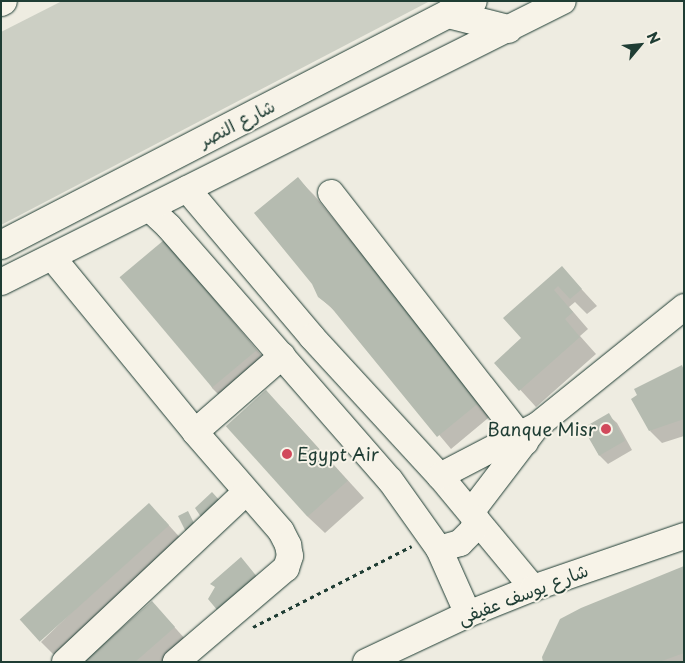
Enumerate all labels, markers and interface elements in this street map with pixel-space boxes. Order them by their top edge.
north arrow [615,20,665,70]
text: N [642,28,666,48]
street label: شارع النصر [195,95,279,151]
place label: Banque Misr [487,418,596,440]
marker: Banque Misr [600,423,612,435]
place label: Egypt Air [297,443,379,465]
marker: Egypt Air [281,448,293,460]
street label: شارع يوسف عفيفى [455,559,591,629]

